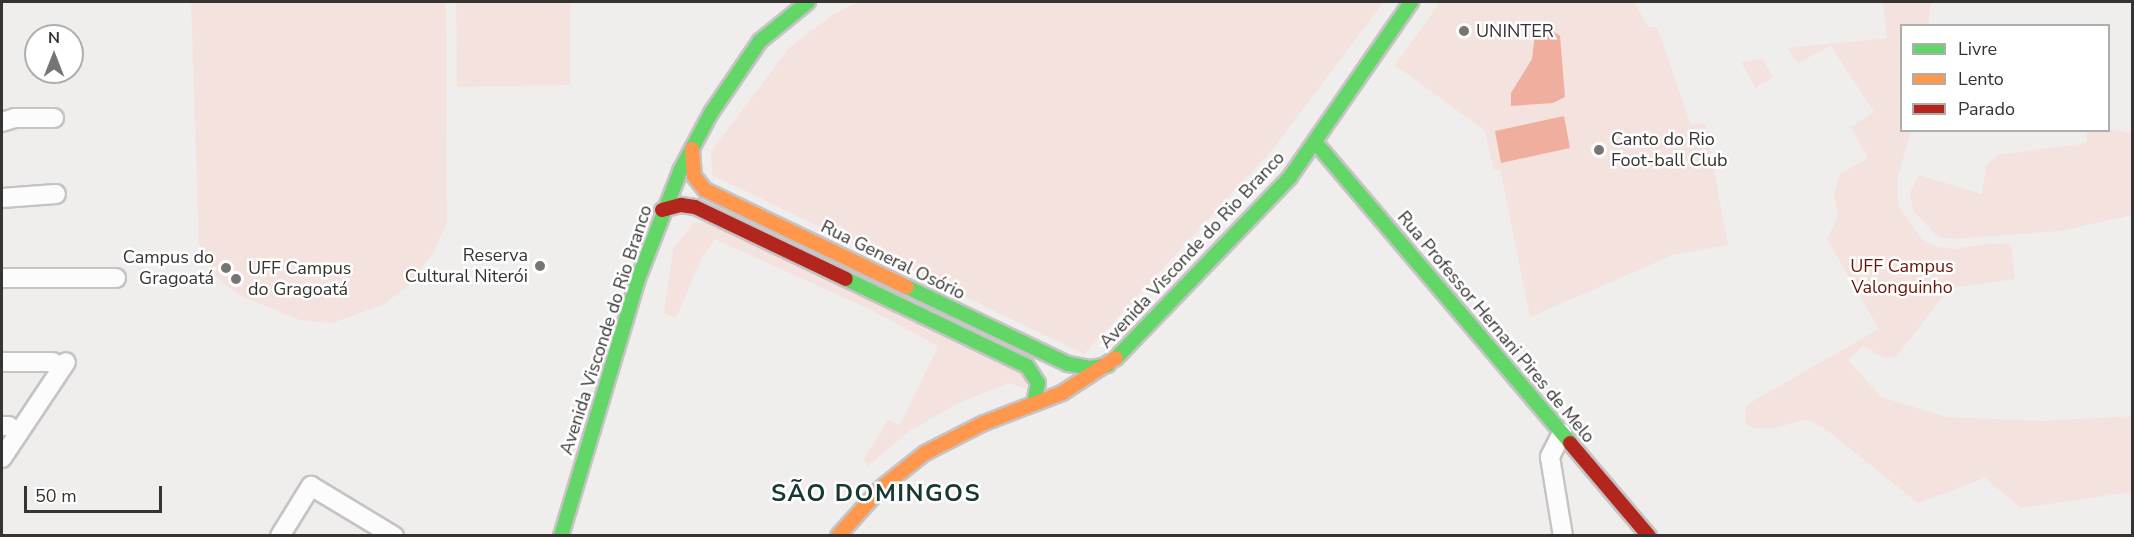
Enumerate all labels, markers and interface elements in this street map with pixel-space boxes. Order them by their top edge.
place label: UNINTER [1476,20,1554,42]
north arrow [24,24,84,84]
marker: UNINTER [1457,24,1471,38]
legend [1900,24,2110,132]
text: N [48,27,60,49]
text: Livre [1958,37,1997,61]
text: Lento [1958,67,2004,91]
text: Parado [1958,97,2015,121]
place label: Canto do Rio Foot-ball Club [1611,129,1728,172]
marker: Canto do Rio Foot-ball Club [1592,143,1606,157]
street label: Avenida Visconde do Rio Branco [1095,147,1289,353]
street label: Avenida Visconde do Rio Branco [555,202,657,458]
street label: Rua Professor Hernani Pires de Melo [1393,207,1599,447]
street label: Rua General Osório [817,216,969,304]
place label: Reserva Cultural Niterói [405,245,528,288]
place label: Campus do Gragoatá [123,247,214,290]
park label: UFF Campus Valonguinho [1850,256,1954,298]
place label: UFF Campus do Gragoatá [248,258,351,300]
marker: Reserva Cultural Niterói [533,259,547,273]
marker: Campus do Gragoatá [219,261,233,275]
marker: UFF Campus do Gragoatá [229,272,243,286]
scale bar [27,474,165,512]
district label: SÃO DOMINGOS [771,480,981,508]
text: 50 m [35,484,77,508]

